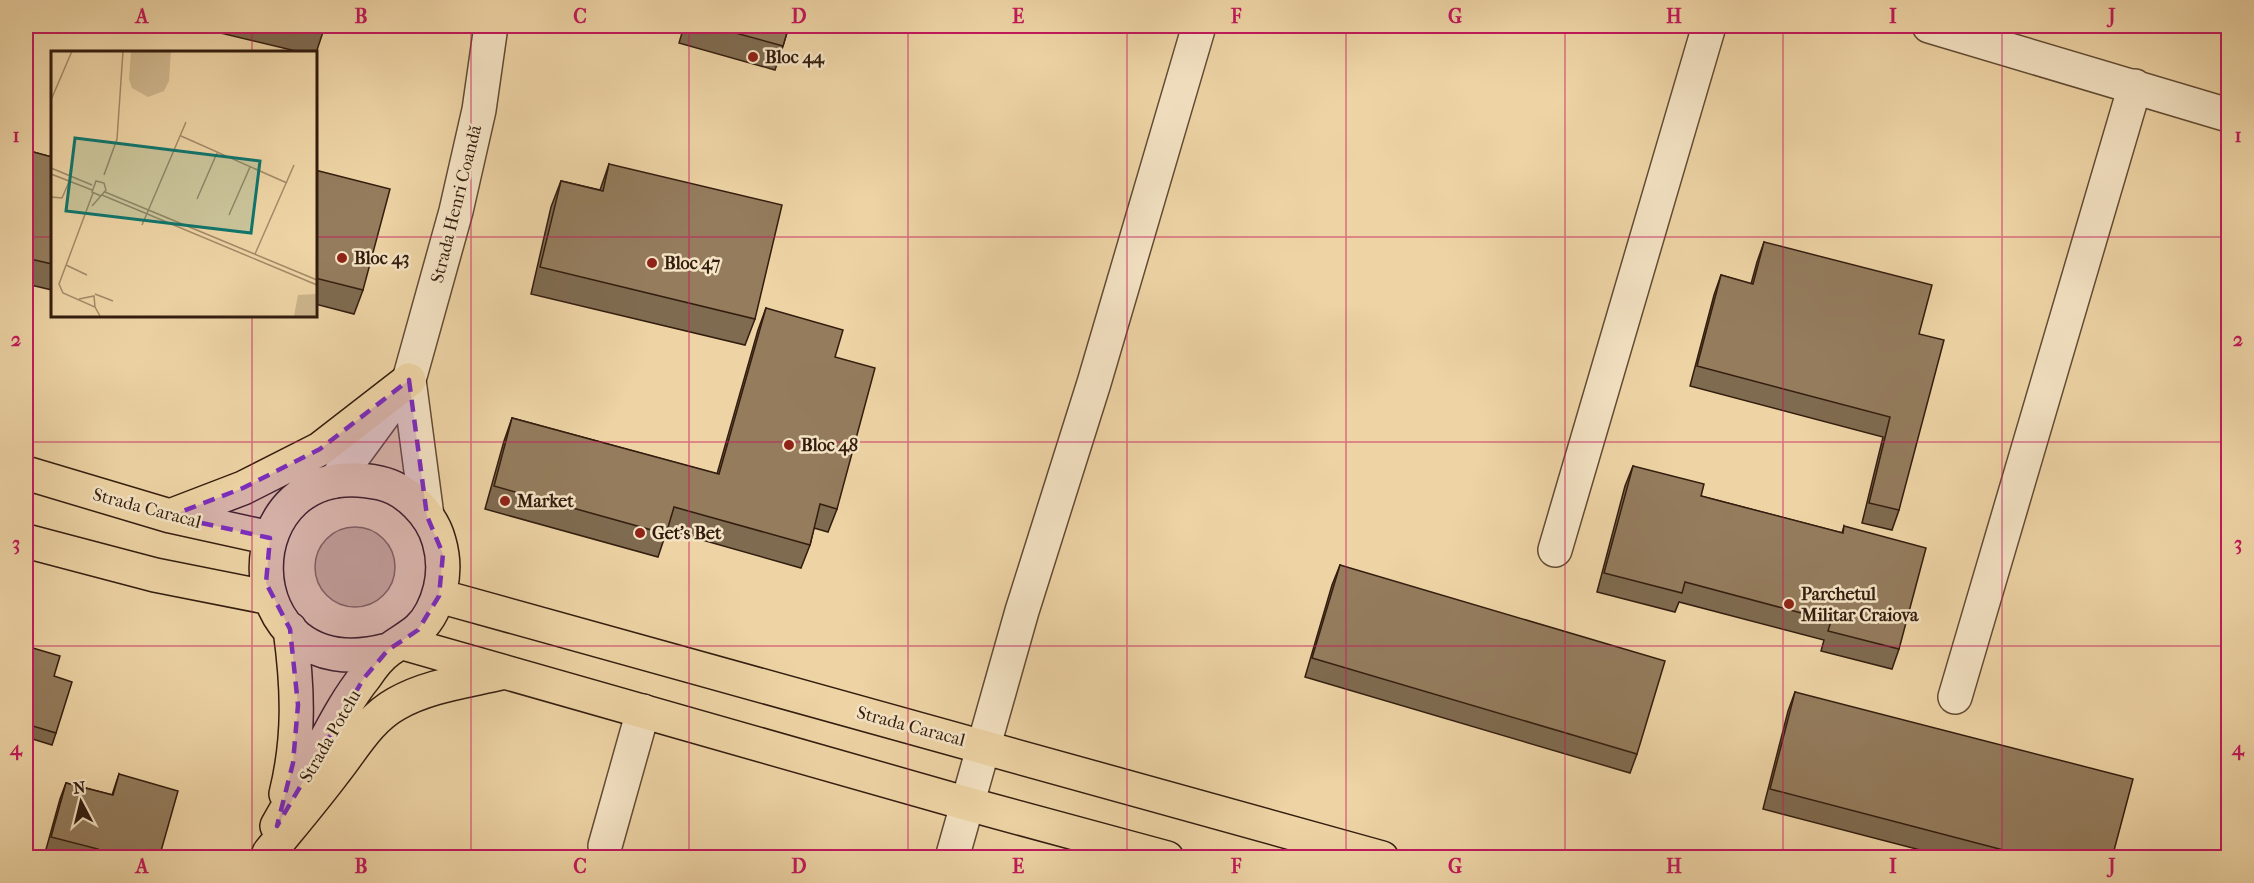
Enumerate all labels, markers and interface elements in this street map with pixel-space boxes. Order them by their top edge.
text: A [134,5,150,28]
text: B [354,5,368,28]
text: C [573,5,587,28]
text: D [791,5,807,28]
text: E [1012,5,1024,28]
text: F [1230,5,1242,28]
text: G [1448,5,1462,28]
text: H [1666,5,1682,28]
text: I [1889,5,1897,28]
text: J [2106,5,2116,28]
place label: Bloc 44 [765,47,825,68]
marker: Bloc 44 [746,50,760,64]
inset map [51,51,316,316]
street label: Strada Henri Coandă [427,122,486,285]
text: 1 [12,124,20,147]
text: 1 [2234,124,2242,147]
place label: Bloc 43 [354,248,410,269]
marker: Bloc 43 [335,251,349,265]
place label: Bloc 47 [664,253,721,274]
marker: Bloc 47 [645,256,659,270]
text: 2 [11,328,21,351]
text: 2 [2233,328,2243,351]
place label: Bloc 48 [801,435,858,456]
marker: Bloc 48 [782,438,796,452]
street label: Strada Caracal [90,484,203,533]
place label: Market [516,491,574,512]
marker: Market [498,494,512,508]
place label: Get's Bet [652,523,722,544]
marker: Get's Bet [633,526,647,540]
text: 3 [12,532,20,555]
text: 3 [2234,532,2242,555]
place label: Parchetul Militar Craiova [1800,584,1919,626]
marker: Parchetul Militar Craiova [1782,597,1796,611]
street label: Strada Potelu [295,686,365,786]
street label: Strada Caracal [854,702,967,751]
text: 4 [9,737,23,761]
text: 4 [2231,737,2245,761]
north arrow [51,772,111,832]
text: N [72,777,87,798]
text: A [134,855,150,878]
text: B [354,855,368,878]
text: C [573,855,587,878]
text: D [791,855,807,878]
text: E [1012,855,1024,878]
text: F [1230,855,1242,878]
text: G [1448,855,1462,878]
text: H [1666,855,1682,878]
text: I [1889,855,1897,878]
text: J [2106,855,2116,878]

